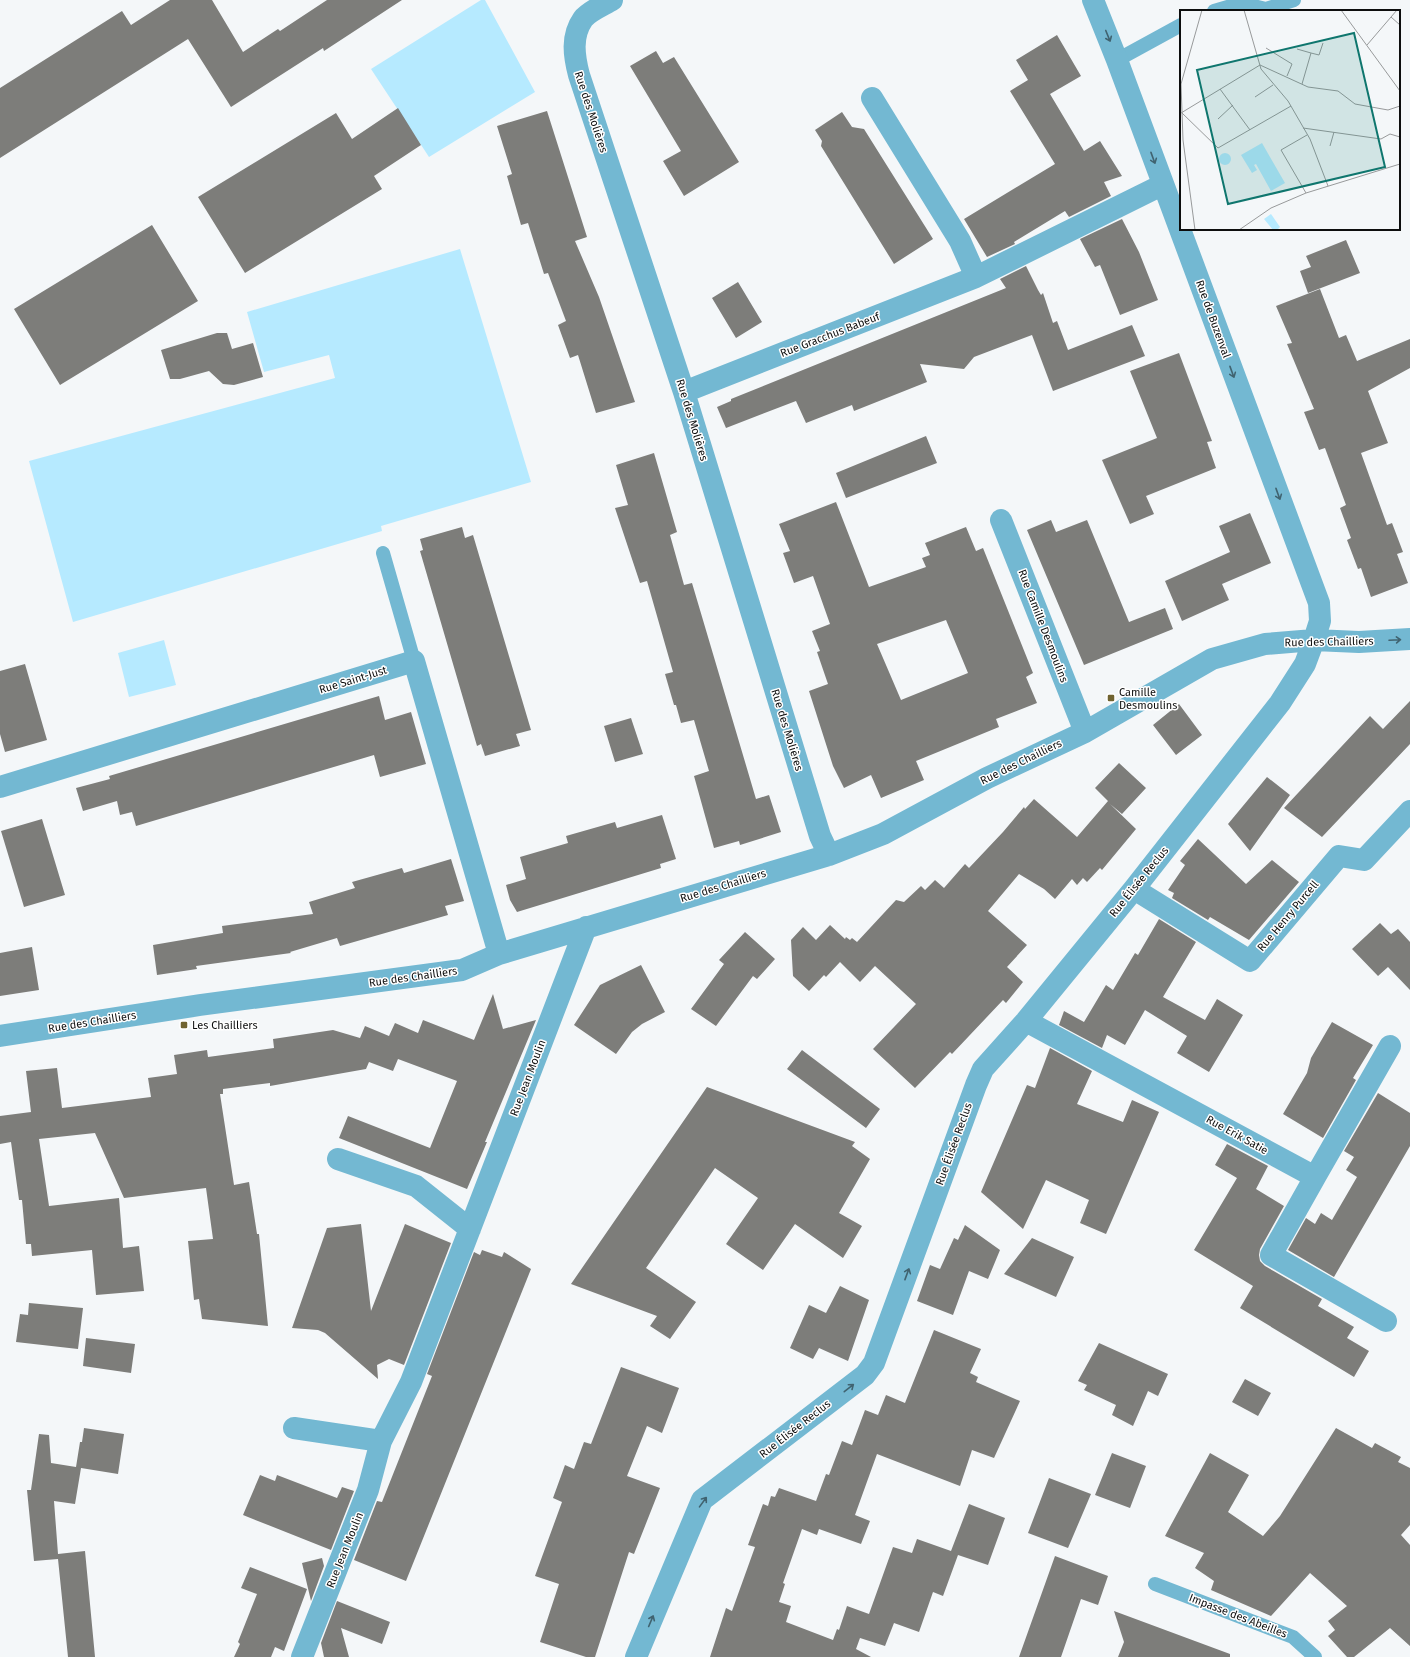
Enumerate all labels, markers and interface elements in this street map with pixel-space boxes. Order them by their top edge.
inset map [1180,10,1400,230]
one-way arrow [1104,30,1112,42]
street label: Rue des Molières [572,70,610,154]
one-way arrow [1149,152,1157,164]
street label: Rue de Buzenval [1193,278,1233,360]
street label: Rue Gracchus Babeuf [779,310,883,360]
one-way arrow [1229,365,1237,377]
street label: Rue des Molières [673,377,711,463]
one-way arrow [1274,487,1282,499]
street label: Rue Camille Desmoulins [1015,568,1071,684]
street label: Rue des Chailliers [1284,635,1374,649]
one-way arrow [1388,637,1401,644]
street label: Rue Saint-Just [318,664,389,696]
place label: Camille Desmoulins [1119,686,1177,712]
street label: Rue des Molières [768,687,806,773]
marker: Camille Desmoulins [1106,693,1116,703]
street label: Rue des Chailliers [978,737,1064,787]
street label: Rue Élisée Reclus [1106,844,1171,920]
street label: Rue des Chailliers [679,867,767,905]
street label: Rue Henry Purcell [1255,878,1321,954]
street label: Rue des Chailliers [368,964,458,990]
street label: Rue des Chailliers [47,1009,137,1035]
place label: Les Chailliers [192,1019,258,1032]
marker: Les Chailliers [179,1020,189,1030]
street label: Rue Jean Moulin [507,1038,549,1118]
street label: Rue Élisée Reclus [932,1101,975,1187]
street label: Rue Erik Satie [1204,1113,1270,1157]
one-way arrow [903,1269,911,1281]
one-way arrow [843,1383,854,1392]
street label: Rue Élisée Reclus [756,1396,833,1461]
one-way arrow [699,1497,707,1508]
street label: Rue Jean Moulin [324,1510,366,1590]
street label: Impasse des Abeilles [1187,1591,1289,1641]
one-way arrow [648,1615,656,1627]

